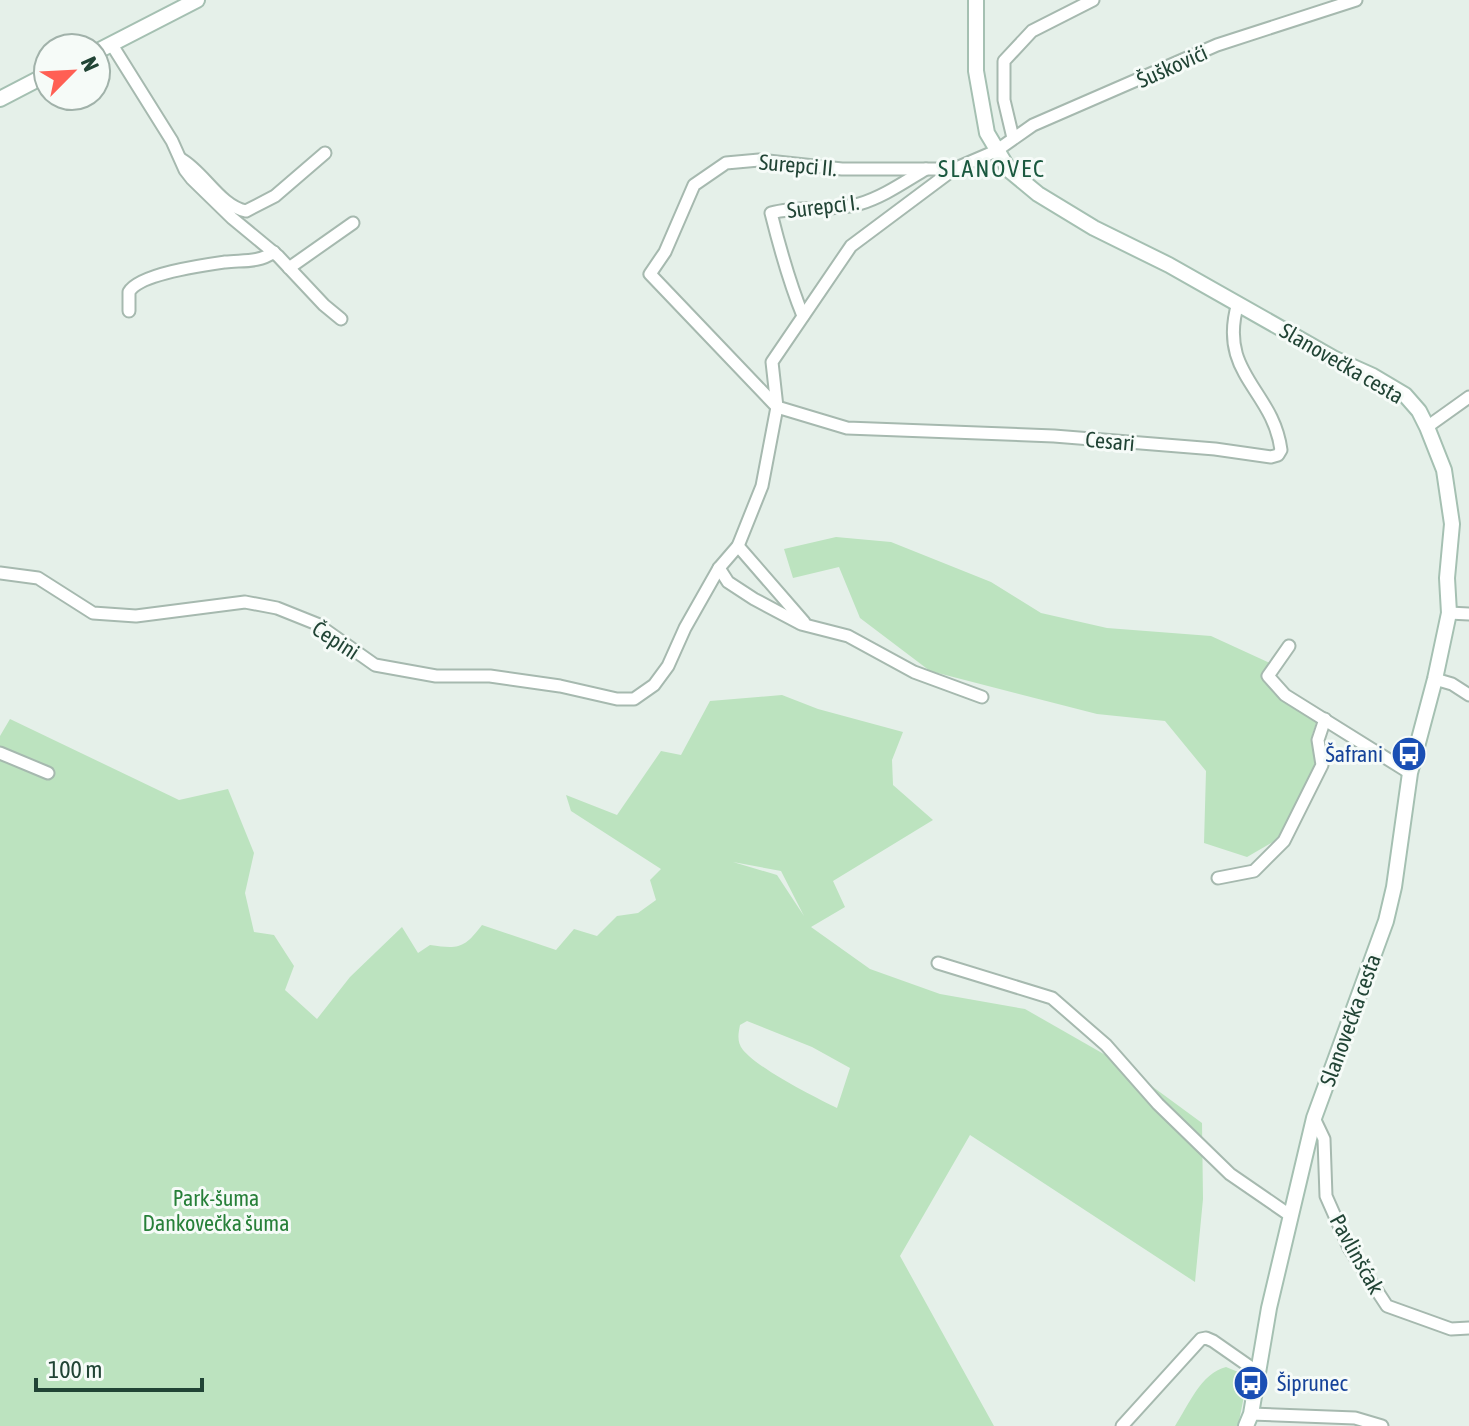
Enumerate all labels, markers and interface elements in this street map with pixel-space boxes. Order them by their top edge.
north arrow [32,32,112,112]
street label: Šuškovići [1133,39,1211,93]
text: N [76,53,105,75]
street label: Surepci II. [758,149,838,181]
district label: SLANOVEC [938,155,1046,182]
street label: Surepci I. [785,189,861,223]
street label: Slanovečka cesta [1276,317,1408,409]
street label: Cesari [1084,426,1136,456]
street label: Čepini [307,615,365,665]
bus stop icon: Šafrani [1390,735,1428,773]
place label: Šafrani [1325,741,1383,767]
street label: Slanovečka cesta [1314,951,1386,1089]
park label: Park-šuma Dankovečka šuma [143,1185,289,1236]
street label: Pavlinšćak [1325,1210,1390,1299]
scale bar [36,1342,202,1392]
text: 100 m [48,1356,102,1383]
bus stop icon: Šiprunec [1232,1364,1270,1402]
place label: Šiprunec [1277,1370,1348,1396]

